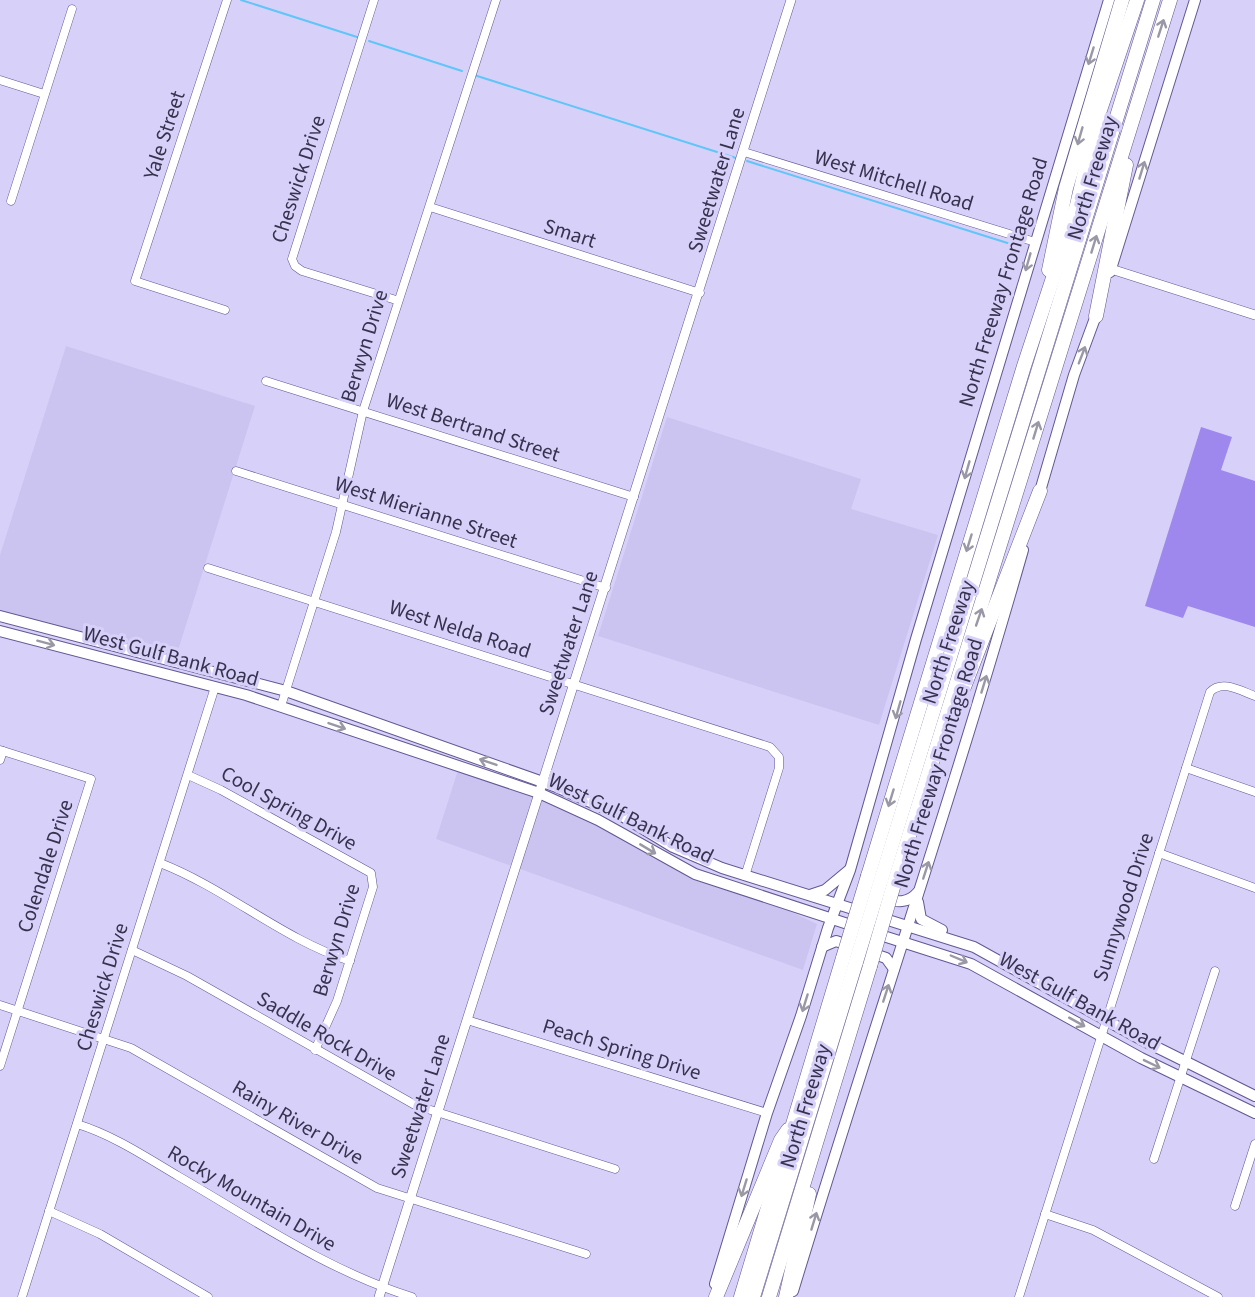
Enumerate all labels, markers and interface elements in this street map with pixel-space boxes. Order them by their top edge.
one-way arrow [1157,19,1168,38]
one-way arrow [1085,46,1096,65]
street label: Yale Street [135,87,192,184]
street label: Sweetwater Lane [680,104,752,256]
street label: Cheswick Drive [263,111,333,247]
street label: North Freeway [1059,112,1125,244]
one-way arrow [1074,126,1085,145]
street label: West Mitchell Road [811,141,977,219]
street label: North Freeway Frontage Road [951,154,1055,410]
one-way arrow [1138,161,1149,180]
street label: Smart [540,210,600,256]
one-way arrow [1089,235,1100,254]
one-way arrow [1022,253,1033,272]
street label: Berwyn Drive [333,286,395,406]
one-way arrow [1077,346,1088,365]
street label: West Bertrand Street [382,385,564,469]
one-way arrow [1031,421,1042,440]
one-way arrow [961,460,972,479]
street label: West Mierianne Street [331,468,521,556]
one-way arrow [963,533,974,552]
street label: Sweetwater Lane [530,567,606,719]
street label: North Freeway [914,576,982,708]
street label: West Nelda Road [385,592,535,666]
one-way arrow [975,608,986,626]
street label: West Gulf Bank Road [80,618,262,694]
street label: North Freeway Frontage Road [886,635,990,891]
one-way arrow [36,637,55,649]
one-way arrow [979,675,990,694]
one-way arrow [892,700,903,719]
one-way arrow [327,721,346,732]
one-way arrow [479,755,498,766]
street label: Cool Spring Drive [216,758,362,858]
street label: West Gulf Bank Road [543,765,719,871]
one-way arrow [885,788,896,807]
street label: Colendale Drive [9,796,81,936]
street label: Sunnywood Drive [1085,829,1161,985]
one-way arrow [639,844,656,856]
one-way arrow [921,861,932,880]
street label: Berwyn Drive [305,880,367,1000]
street label: Cheswick Drive [68,919,136,1055]
street label: West Gulf Bank Road [994,944,1166,1058]
one-way arrow [949,954,967,965]
street label: Saddle Rock Drive [251,984,403,1088]
one-way arrow [882,984,893,1002]
one-way arrow [799,993,810,1012]
street label: Peach Spring Drive [539,1011,705,1087]
one-way arrow [1068,1016,1085,1028]
street label: Sweetwater Lane [382,1030,458,1182]
street label: North Freeway [772,1040,838,1172]
one-way arrow [1143,1058,1161,1070]
street label: Rainy River Drive [227,1072,369,1172]
street label: Rocky Mountain Drive [162,1137,342,1259]
one-way arrow [738,1178,749,1197]
one-way arrow [809,1212,820,1231]

